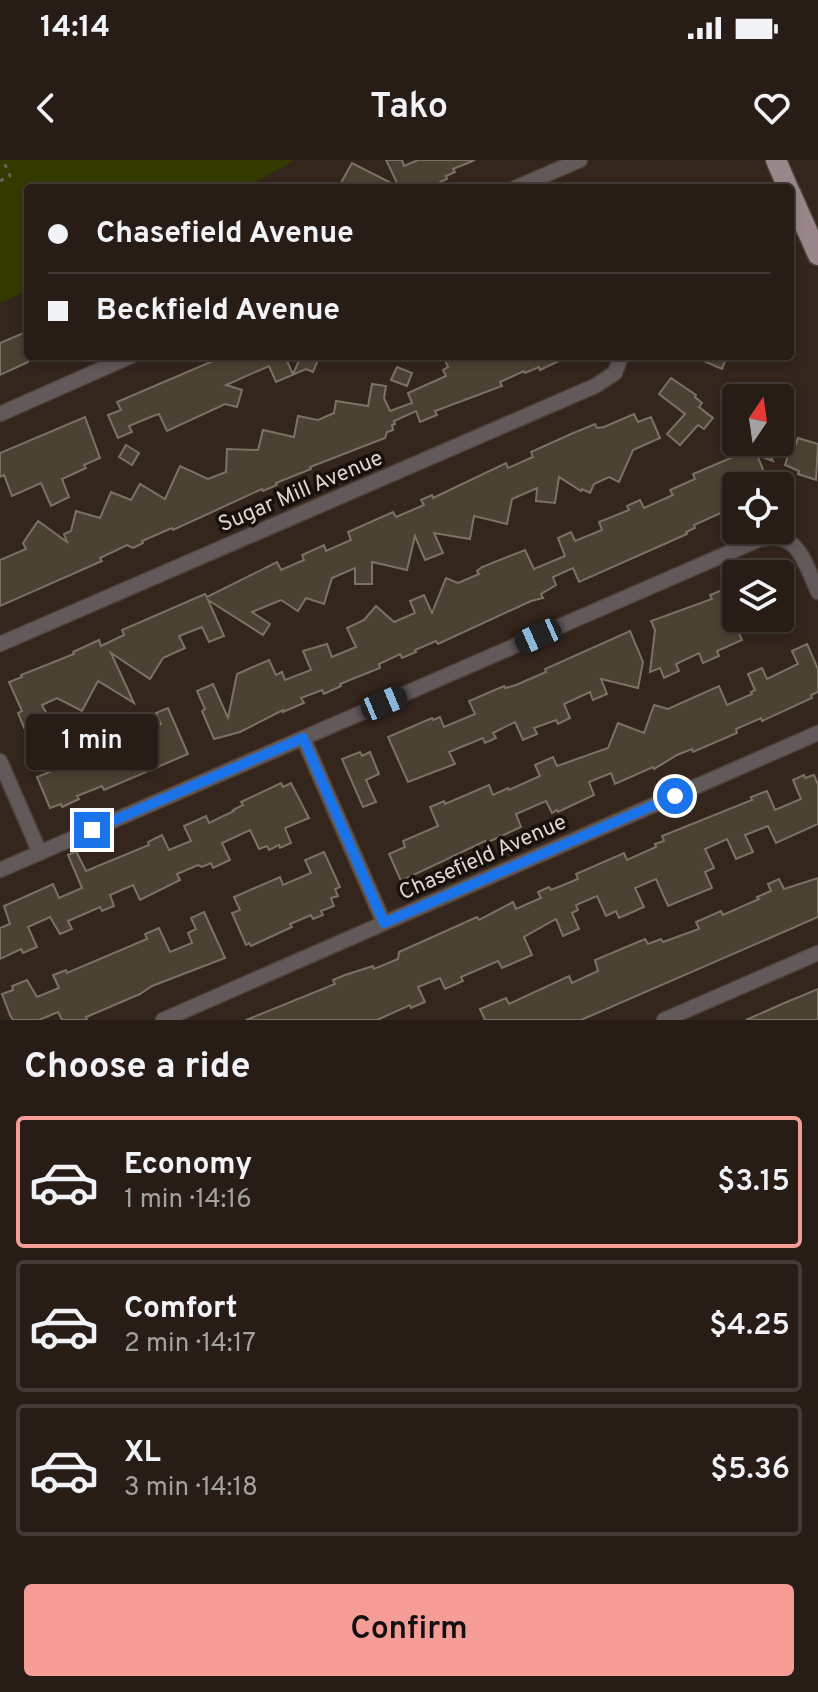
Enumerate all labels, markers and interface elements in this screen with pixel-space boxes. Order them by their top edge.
text: 14:14 [40,10,110,47]
text: Tako [370,85,448,131]
icon: back [24,86,68,130]
icon: heart [750,86,794,130]
text: Chasefield Avenue [96,216,354,253]
text: Beckfield Avenue [96,293,340,330]
north arrow [722,384,794,456]
map controls [722,384,794,632]
street label: Sugar Mill Avenue [215,445,387,539]
button: locate [722,472,794,544]
button: layers [722,560,794,632]
car [511,615,565,657]
car [357,683,411,723]
callout: 1 min [26,714,158,770]
text: 1 min [61,725,123,758]
route start [657,778,693,814]
street label: Chasefield Avenue [395,809,571,907]
route end [74,812,110,848]
text: Choose a ride [24,1045,250,1091]
icon: car [28,1146,100,1218]
text: Economy [124,1147,252,1184]
text: $3.15 [717,1164,790,1201]
text: 1 min · 14:16 [124,1184,252,1217]
icon: car [28,1290,100,1362]
text: Comfort [124,1291,237,1328]
text: $4.25 [709,1308,790,1345]
text: 2 min · 14:17 [124,1328,256,1361]
icon: car [28,1434,100,1506]
text: XL [124,1435,161,1472]
text: $5.36 [710,1452,790,1489]
text: 3 min · 14:18 [124,1472,258,1505]
button: Confirm [24,1584,794,1676]

